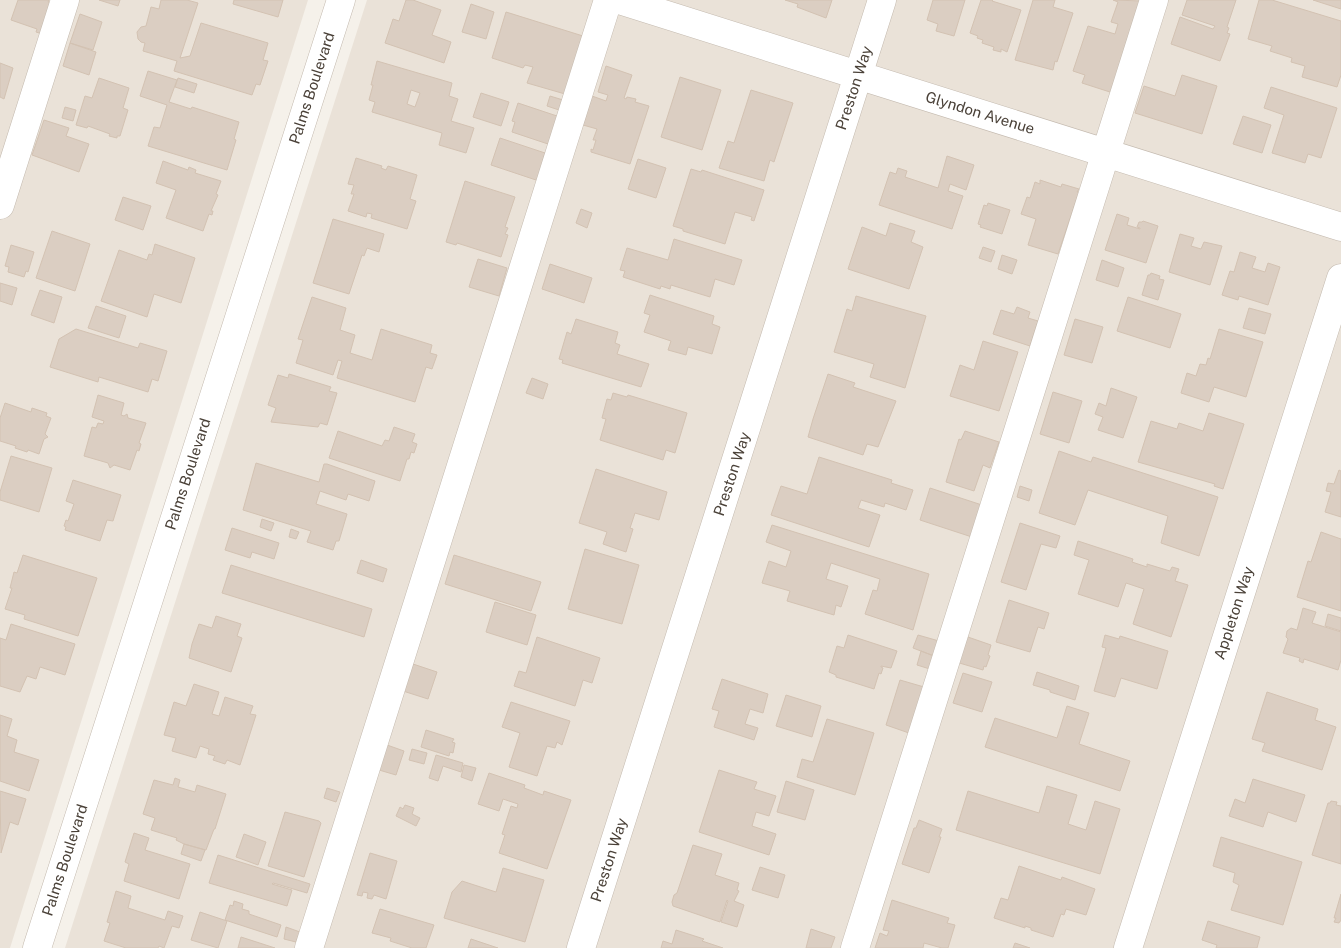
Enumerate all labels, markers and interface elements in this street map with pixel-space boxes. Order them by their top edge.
street label: Palms Boulevard [285,30,338,146]
street label: Preston Way [832,44,875,132]
street label: Glyndon Avenue [924,88,1037,137]
street label: Palms Boulevard [161,416,214,532]
street label: Preston Way [710,430,753,518]
street label: Appleton Way [1211,564,1257,661]
street label: Palms Boulevard [38,802,91,918]
street label: Preston Way [587,816,630,904]

